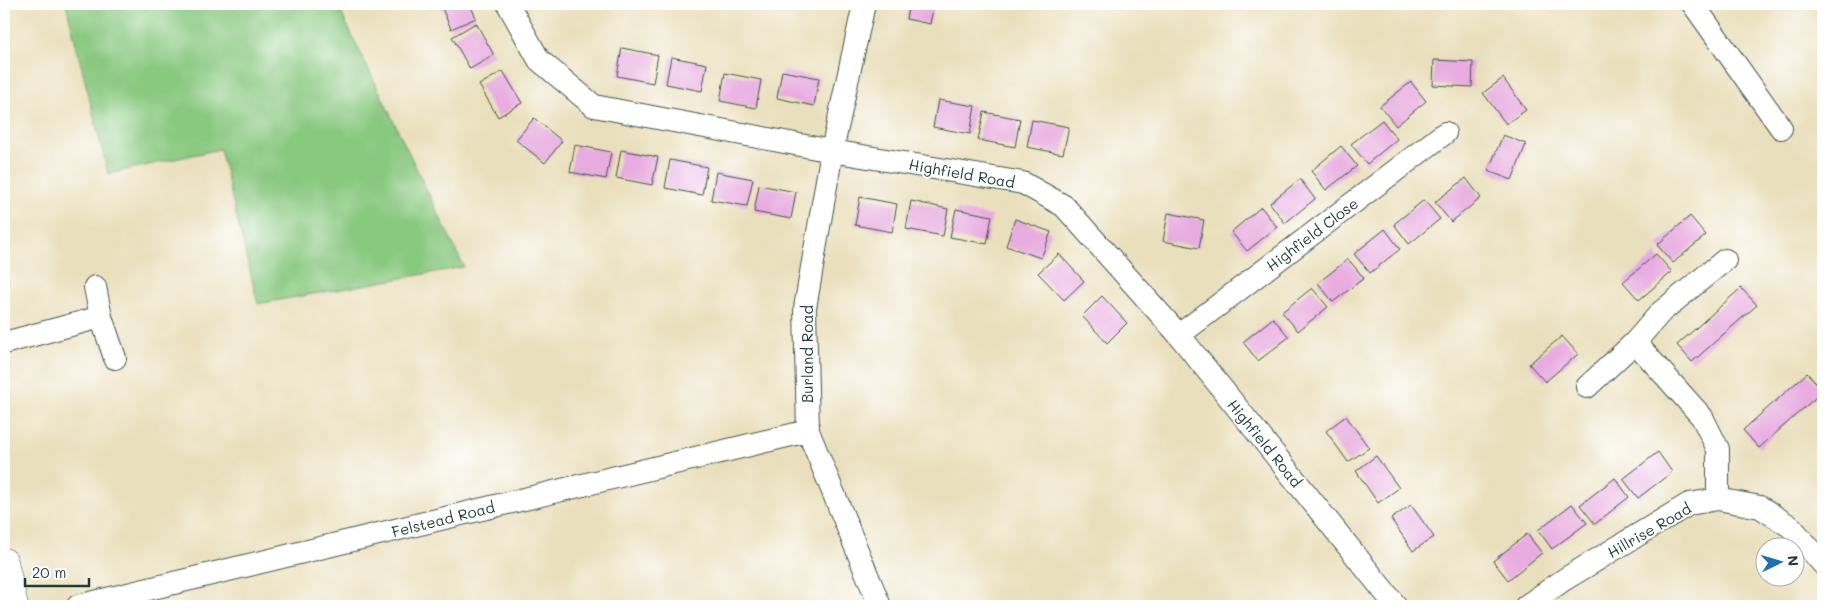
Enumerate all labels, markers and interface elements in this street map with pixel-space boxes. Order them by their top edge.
street label: Highfield Road [907,154,1017,192]
street label: Highfield Close [1262,193,1362,275]
street label: Burland Road [797,305,817,403]
street label: Highfield Road [1223,395,1307,491]
street label: Felstead Road [389,497,497,541]
street label: Hillrise Road [1603,498,1695,562]
north arrow [1754,538,1804,588]
scale bar [25,555,89,587]
text: N [1784,555,1803,567]
text: 20 m [32,562,66,582]

